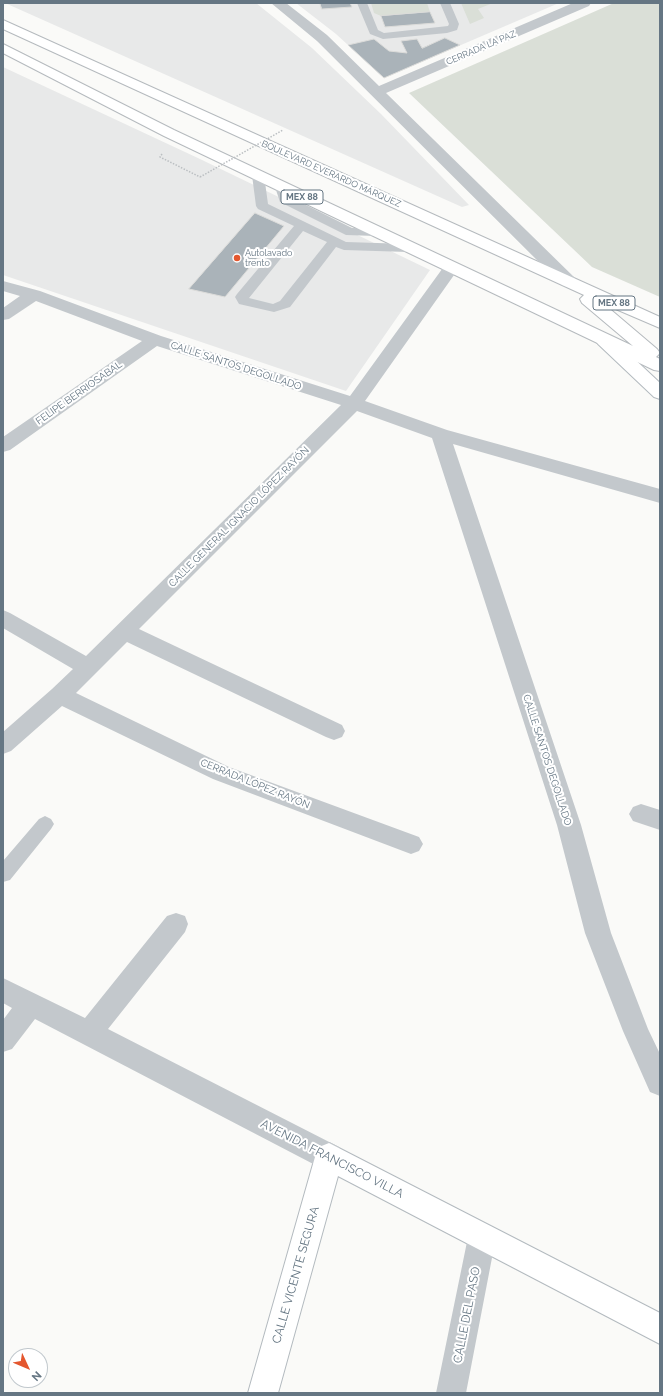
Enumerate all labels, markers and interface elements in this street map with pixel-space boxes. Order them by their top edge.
street label: CERRADA LA PAZ [445,28,517,68]
street label: BOULEVARD EVERARDO MÁRQUEZ [260,138,402,210]
road number: MEX 88 [281,190,323,204]
place label: Autolavado trento [245,248,292,269]
marker: Autolavado trento [232,253,242,263]
road number: MEX 88 [593,296,635,310]
street label: CALLE SANTOS DEGOLLADO [169,339,303,393]
street label: FELIPE BERRIOSABAL [33,359,125,427]
street label: CALLE GENERAL IGNACIO LÓPEZ RAYÓN [166,444,312,590]
street label: CALLE SANTOS DEGOLLADO [520,693,574,827]
street label: CERRADA LÓPEZ RAYÓN [199,757,311,811]
street label: AVENIDA FRANCISCO VILLA [258,1117,406,1201]
street label: CALLE VICENTE SEGURA [269,1205,323,1345]
street label: CALLE DEL PASO [451,1266,483,1364]
north arrow [8,1348,48,1388]
text: N [29,1368,44,1384]

